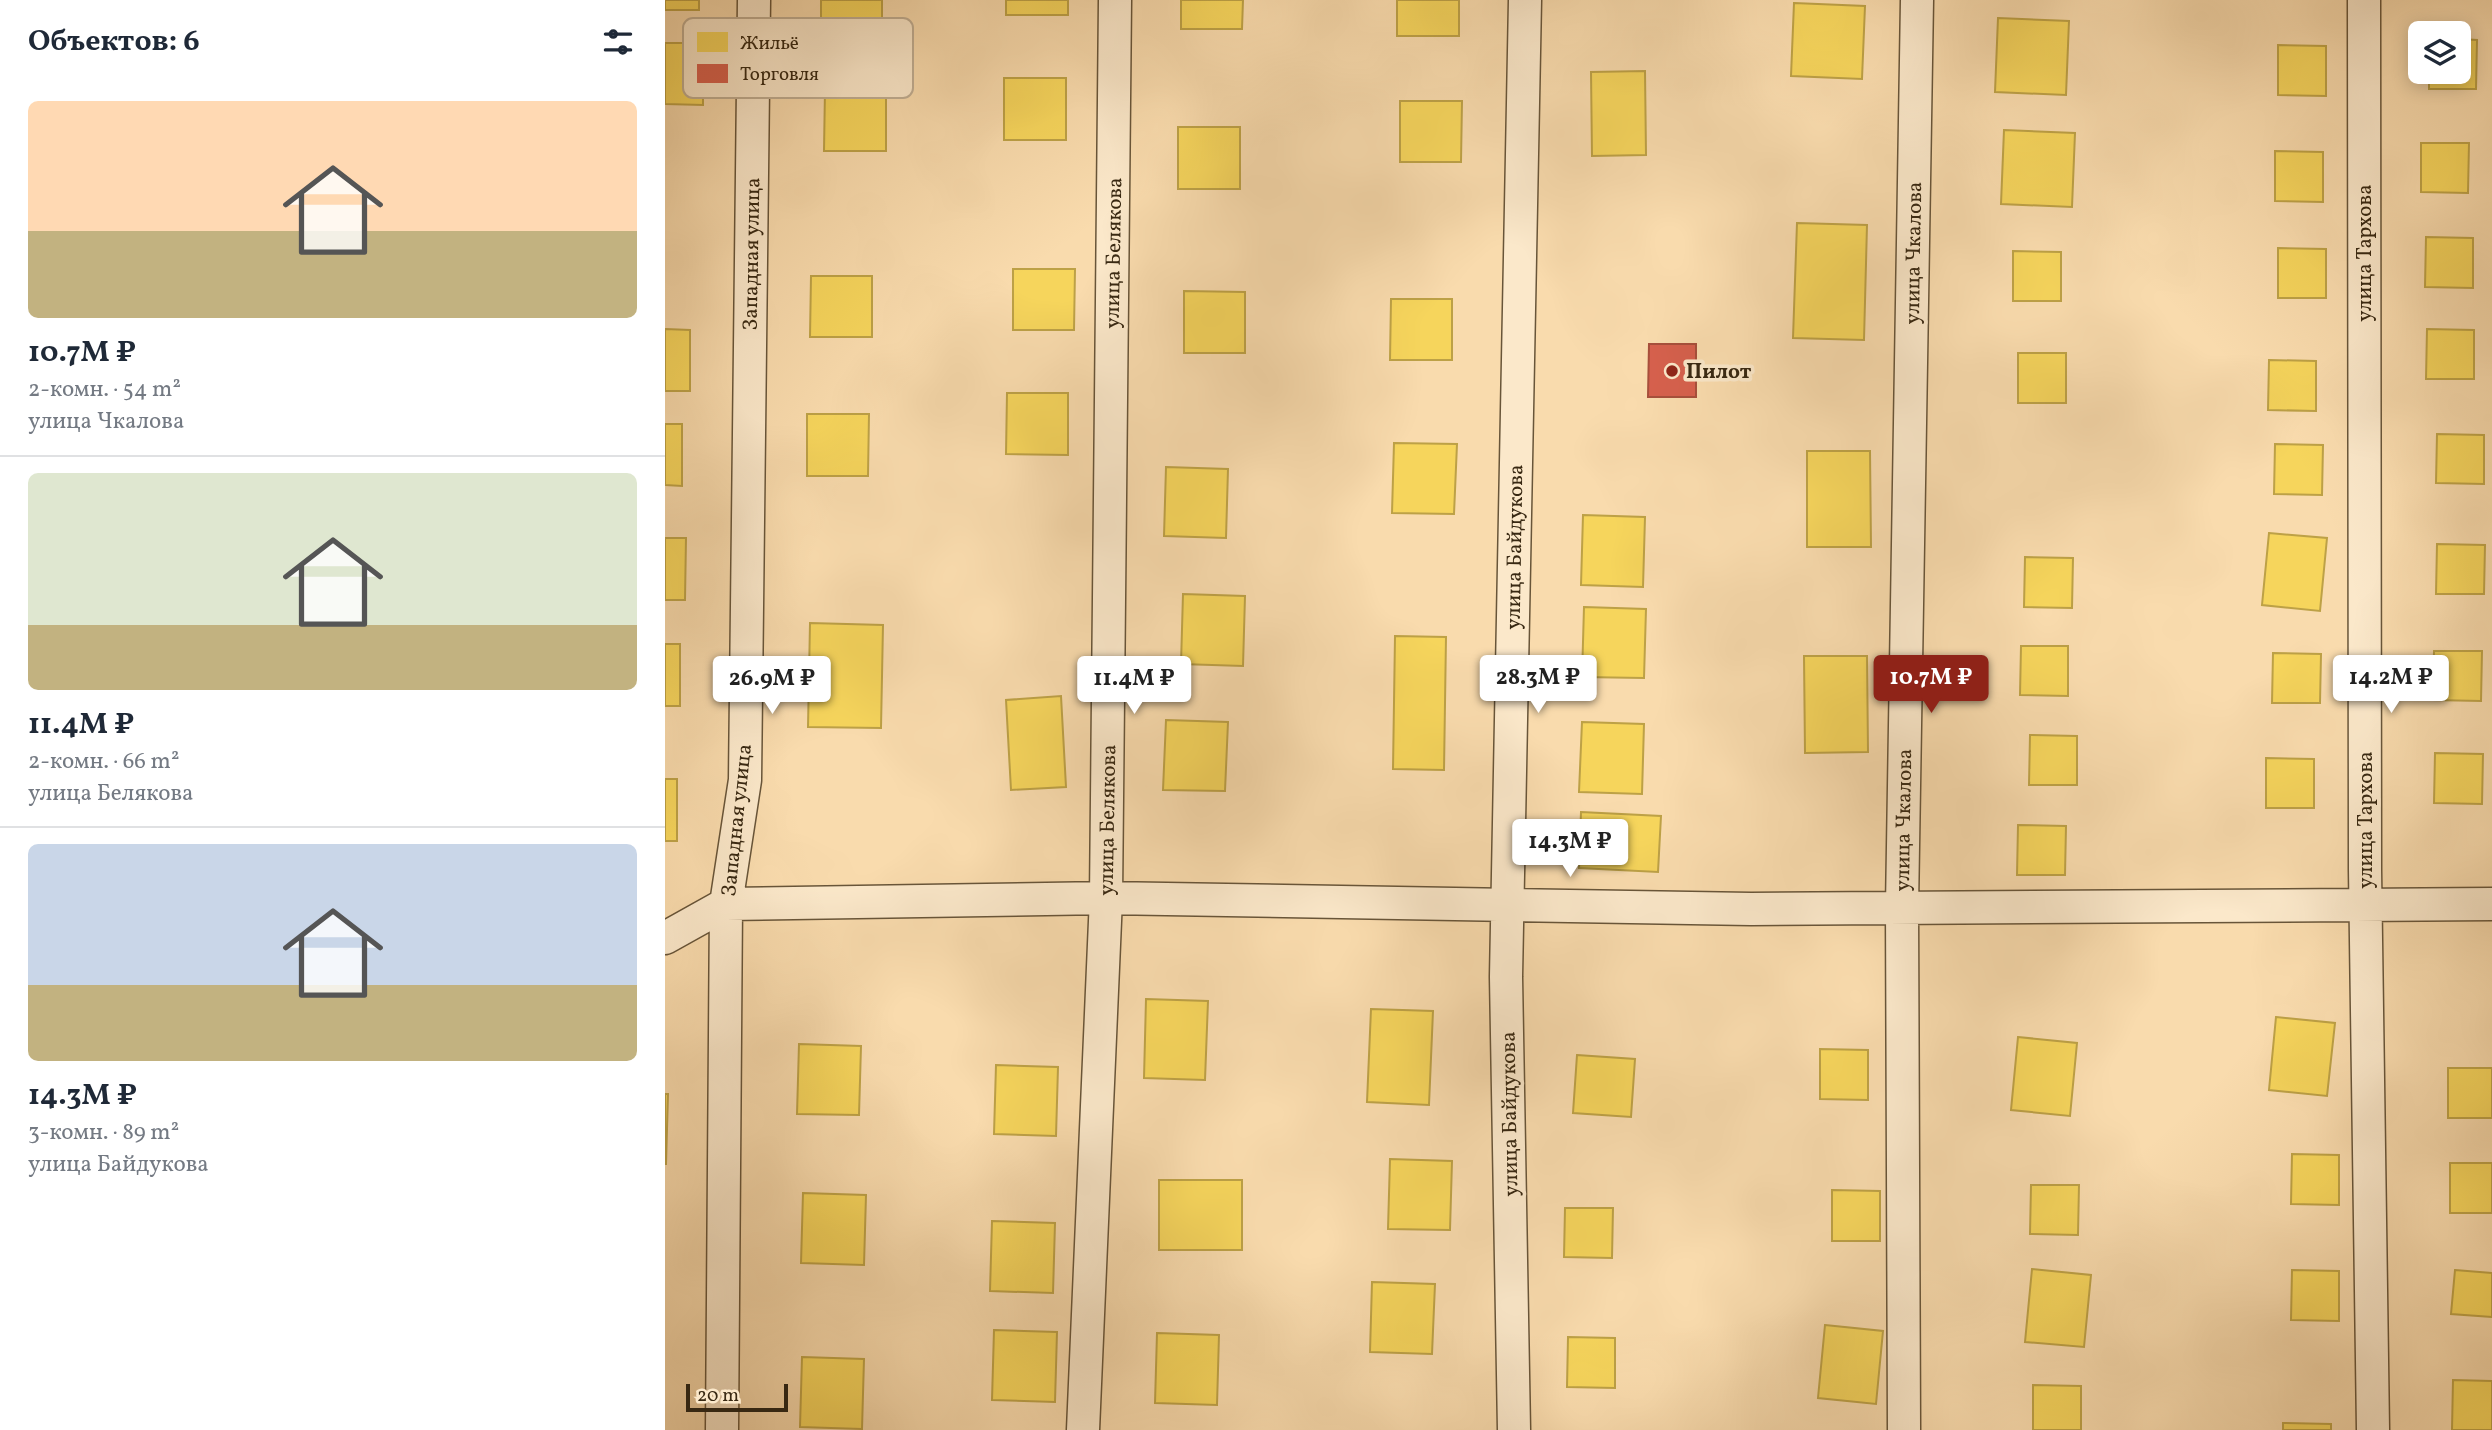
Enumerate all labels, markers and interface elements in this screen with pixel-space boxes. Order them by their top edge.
legend [683,18,913,98]
text: Объектов: 6 [28,21,200,63]
map controls [2408,21,2471,84]
button: layers [2408,21,2471,84]
icon: filters [599,23,637,61]
text: Жильё [740,31,799,57]
text: Торговля [740,62,819,88]
icon: home [270,147,396,273]
street label: Западная улица [737,177,768,331]
street label: улица Белякова [1099,177,1130,329]
street label: улица Чкалова [1899,181,1930,325]
street label: улица Тархова [2351,184,2380,322]
text: 10.7M ₽ [28,332,136,374]
place label: Пилот [1686,358,1752,387]
marker: Пилот [1664,363,1680,379]
text: 2-комн. · 54 m² [28,374,181,406]
text: улица Чкалова [28,406,184,438]
street label: улица Байдукова [1500,464,1531,630]
icon: home [270,519,396,645]
pin: 26.9M ₽ [707,656,837,716]
pin: 11.4M ₽ [1069,656,1199,716]
pin: 28.3M ₽ [1473,656,1603,715]
pin: 10.7M ₽ [1866,656,1996,715]
pin: 14.2M ₽ [2326,656,2456,715]
text: 28.3M ₽ [1496,662,1580,694]
text: 10.7M ₽ [1890,662,1972,694]
text: 14.2M ₽ [2349,662,2433,694]
text: 26.9M ₽ [729,663,815,695]
text: 11.4M ₽ [1093,663,1175,695]
text: 11.4M ₽ [28,704,134,746]
street label: Западная улица [715,742,760,898]
street label: улица Белякова [1093,744,1124,896]
text: 2-комн. · 66 m² [28,746,179,778]
street label: улица Чкалова [1889,748,1920,892]
street label: улица Тархова [2352,751,2381,889]
text: улица Белякова [28,778,194,810]
pin: 14.3M ₽ [1505,820,1635,879]
text: 14.3M ₽ [1528,826,1612,858]
icon: home [270,890,396,1016]
street label: улица Байдукова [1495,1031,1526,1197]
text: 14.3M ₽ [28,1075,137,1117]
text: 3-комн. · 89 m² [28,1117,179,1149]
text: улица Байдукова [28,1149,209,1181]
scale bar [686,1381,787,1413]
text: 20 m [697,1383,739,1409]

